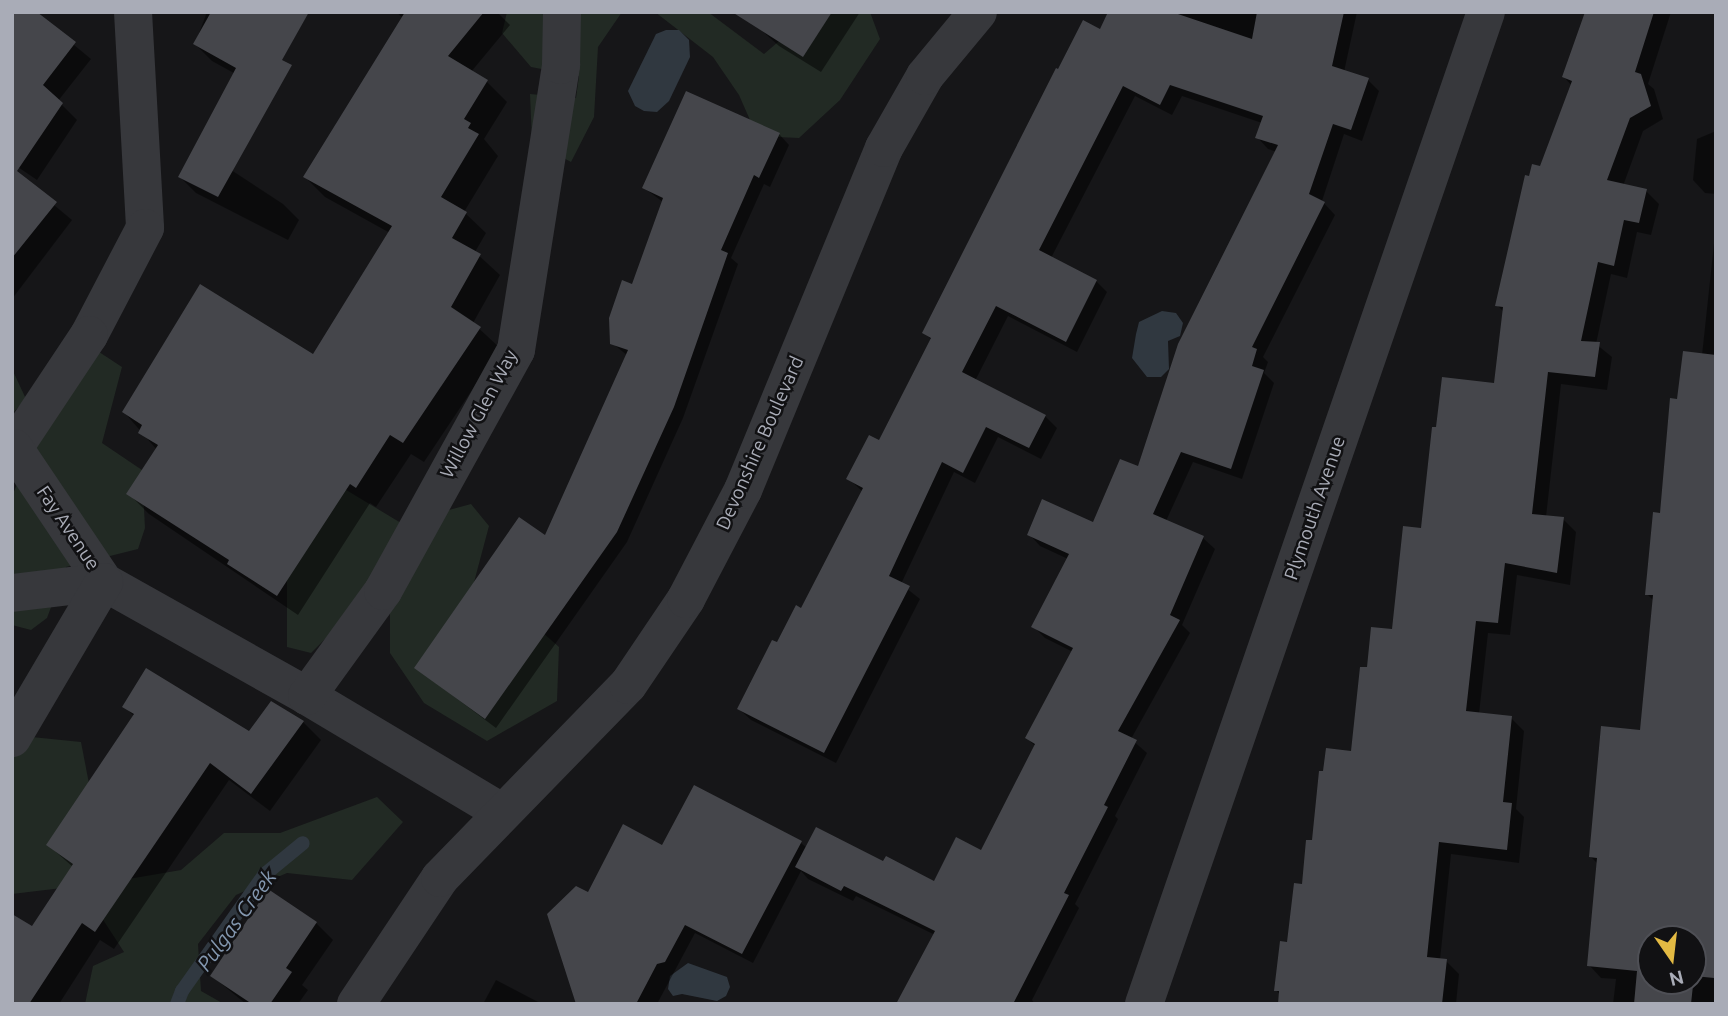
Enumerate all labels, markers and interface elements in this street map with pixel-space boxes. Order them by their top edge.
street label: Willow Glen Way [436,346,522,482]
street label: Devonshire Boulevard [711,353,809,533]
street label: Plymouth Avenue [1280,433,1350,583]
street label: Fay Avenue [32,482,104,574]
water label: Pulgas Creek [191,865,281,975]
north arrow [1637,925,1707,995]
text: N [1667,966,1686,991]

